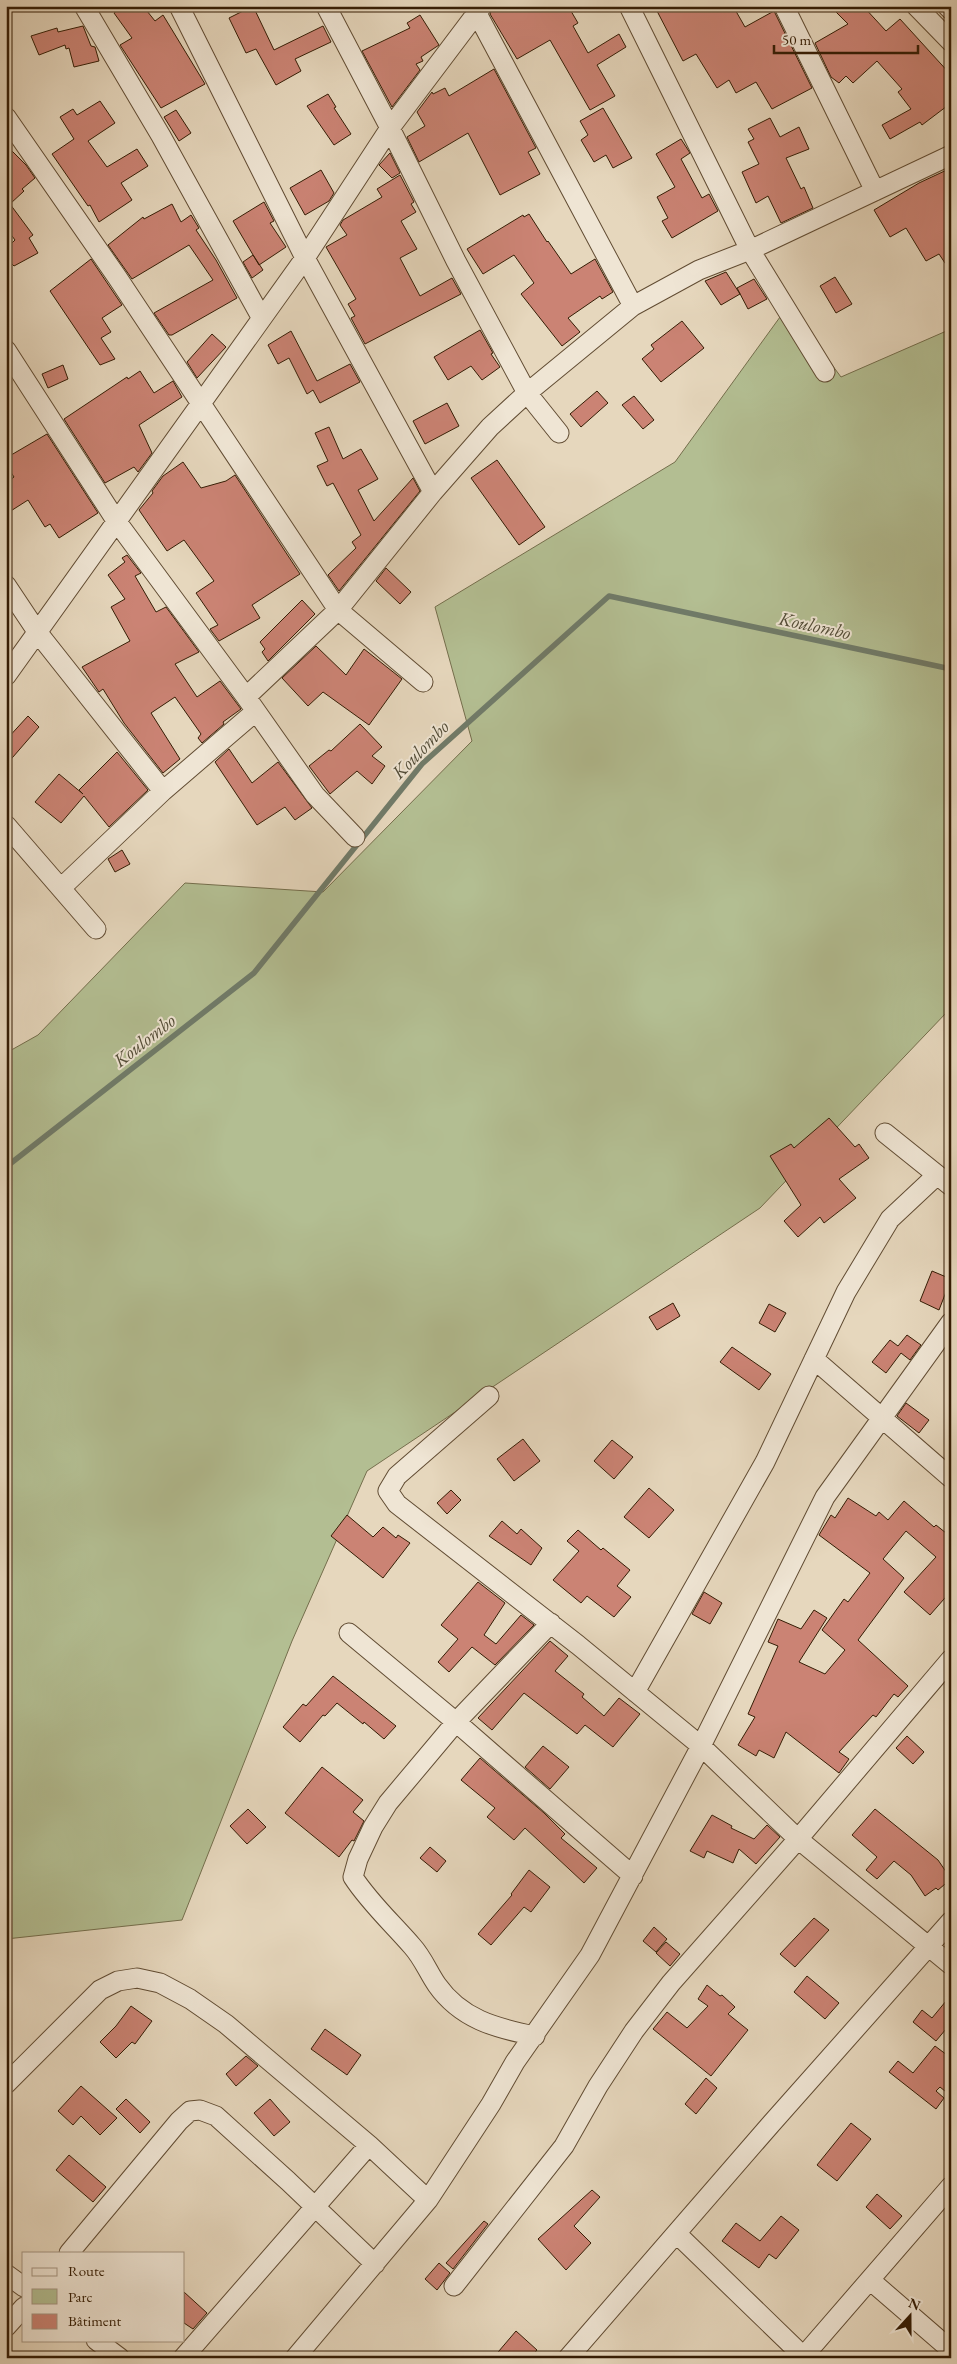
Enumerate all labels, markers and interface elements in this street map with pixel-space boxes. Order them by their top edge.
scale bar [774,22,918,54]
text: 50 m [782,30,811,49]
water label: Koulombo [776,605,853,645]
water label: Koulombo [385,715,455,785]
water label: Koulombo [107,1008,181,1073]
legend [22,2252,185,2342]
text: Route [68,2261,105,2280]
text: Parc [68,2287,93,2306]
north arrow [884,2292,934,2342]
text: N [906,2293,924,2315]
text: Bâtiment [68,2311,122,2330]

